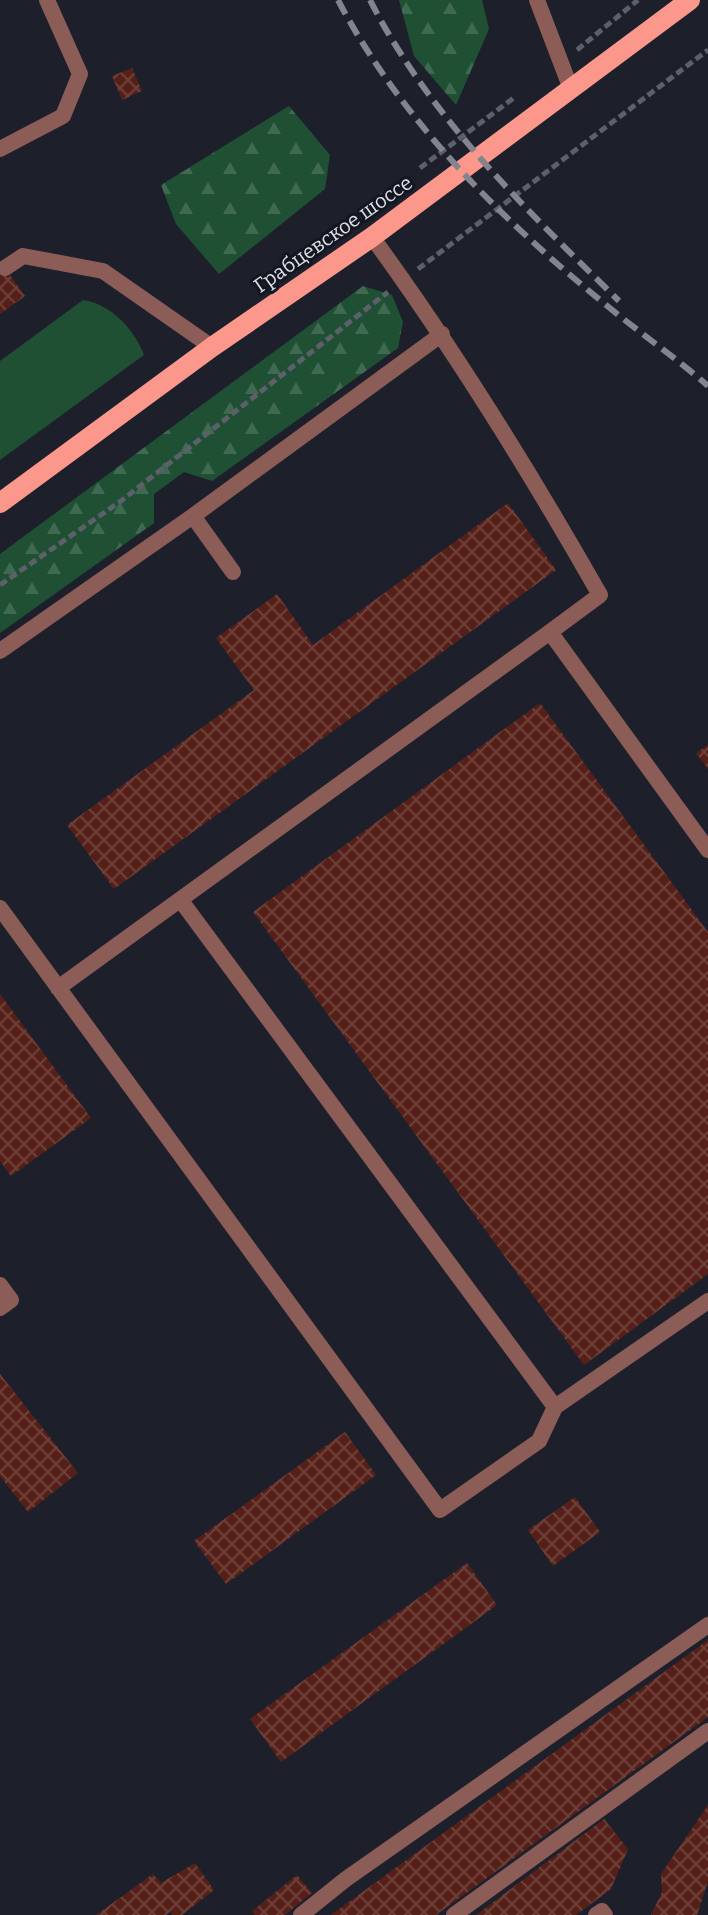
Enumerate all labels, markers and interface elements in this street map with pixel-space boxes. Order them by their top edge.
street label: Грабцевское шоссе [249,170,417,298]

